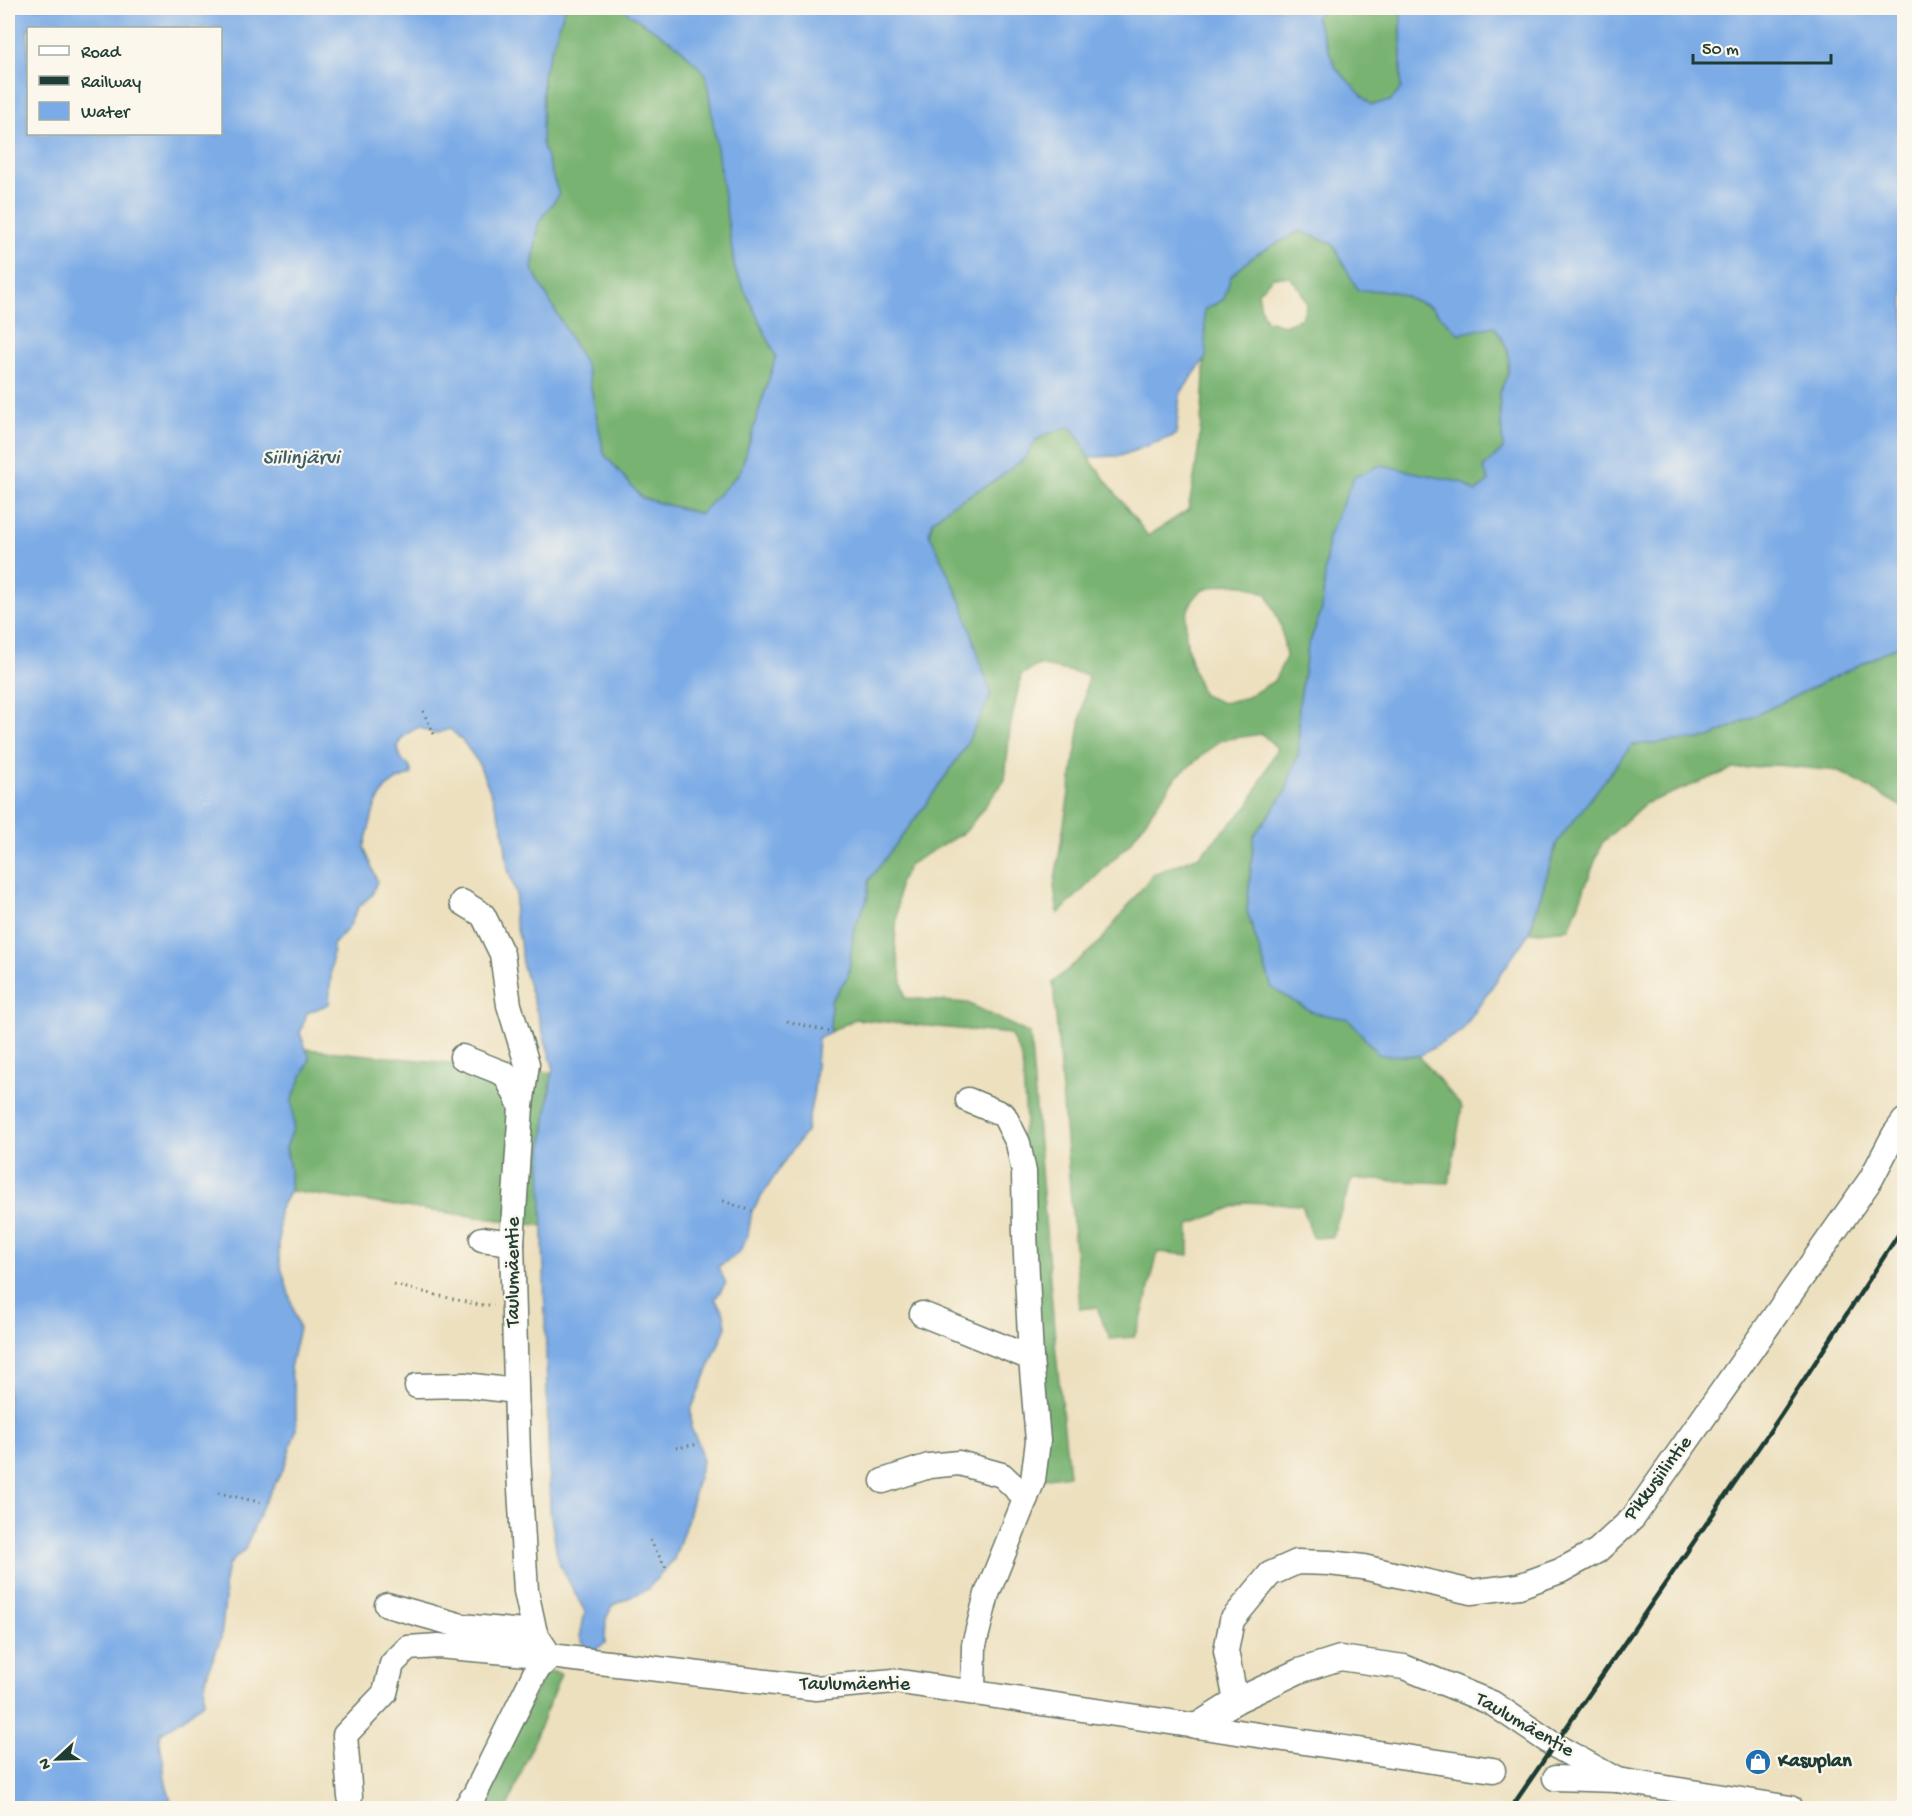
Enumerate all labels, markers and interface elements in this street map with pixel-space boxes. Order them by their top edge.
legend [27,27,222,135]
scale bar [1693,27,1831,65]
text: 50 m [1702,40,1739,61]
text: Road [81,43,122,64]
text: Railway [81,73,141,94]
text: Water [81,103,131,124]
water label: Siilinjärvi [262,447,342,472]
street label: Taulumäentie [503,1216,526,1328]
street label: Pikkusiilintie [1619,1432,1699,1527]
street label: Taulumäentie [799,1674,911,1697]
street label: Taulumäentie [1470,1688,1578,1764]
north arrow [27,1729,87,1789]
shop icon: Kasuplan [1743,1747,1773,1777]
place label: Kasuplan [1777,1751,1852,1774]
text: N [35,1754,57,1772]

